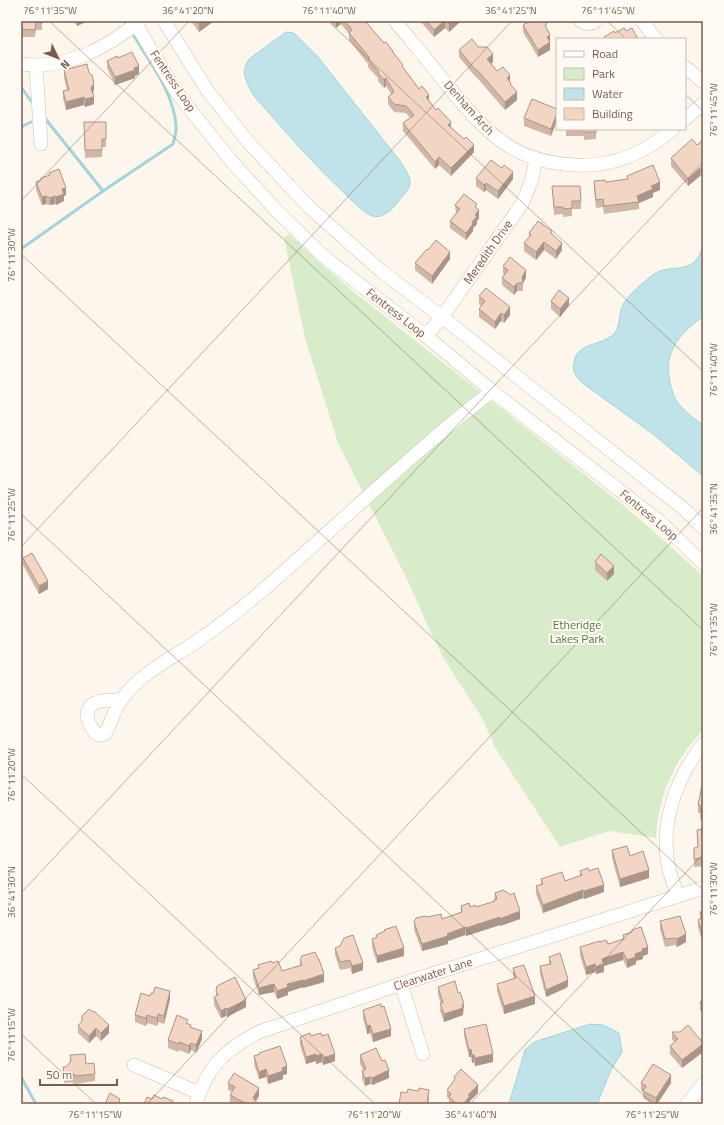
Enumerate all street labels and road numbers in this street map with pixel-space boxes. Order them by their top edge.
street label: Fentress Loop [146,46,201,116]
street label: Denham Arch [439,76,499,139]
street label: Meredith Drive [458,216,517,288]
street label: Fentress Loop [362,283,430,342]
street label: Fentress Loop [616,484,683,545]
street label: Clearwater Lane [391,952,475,995]

